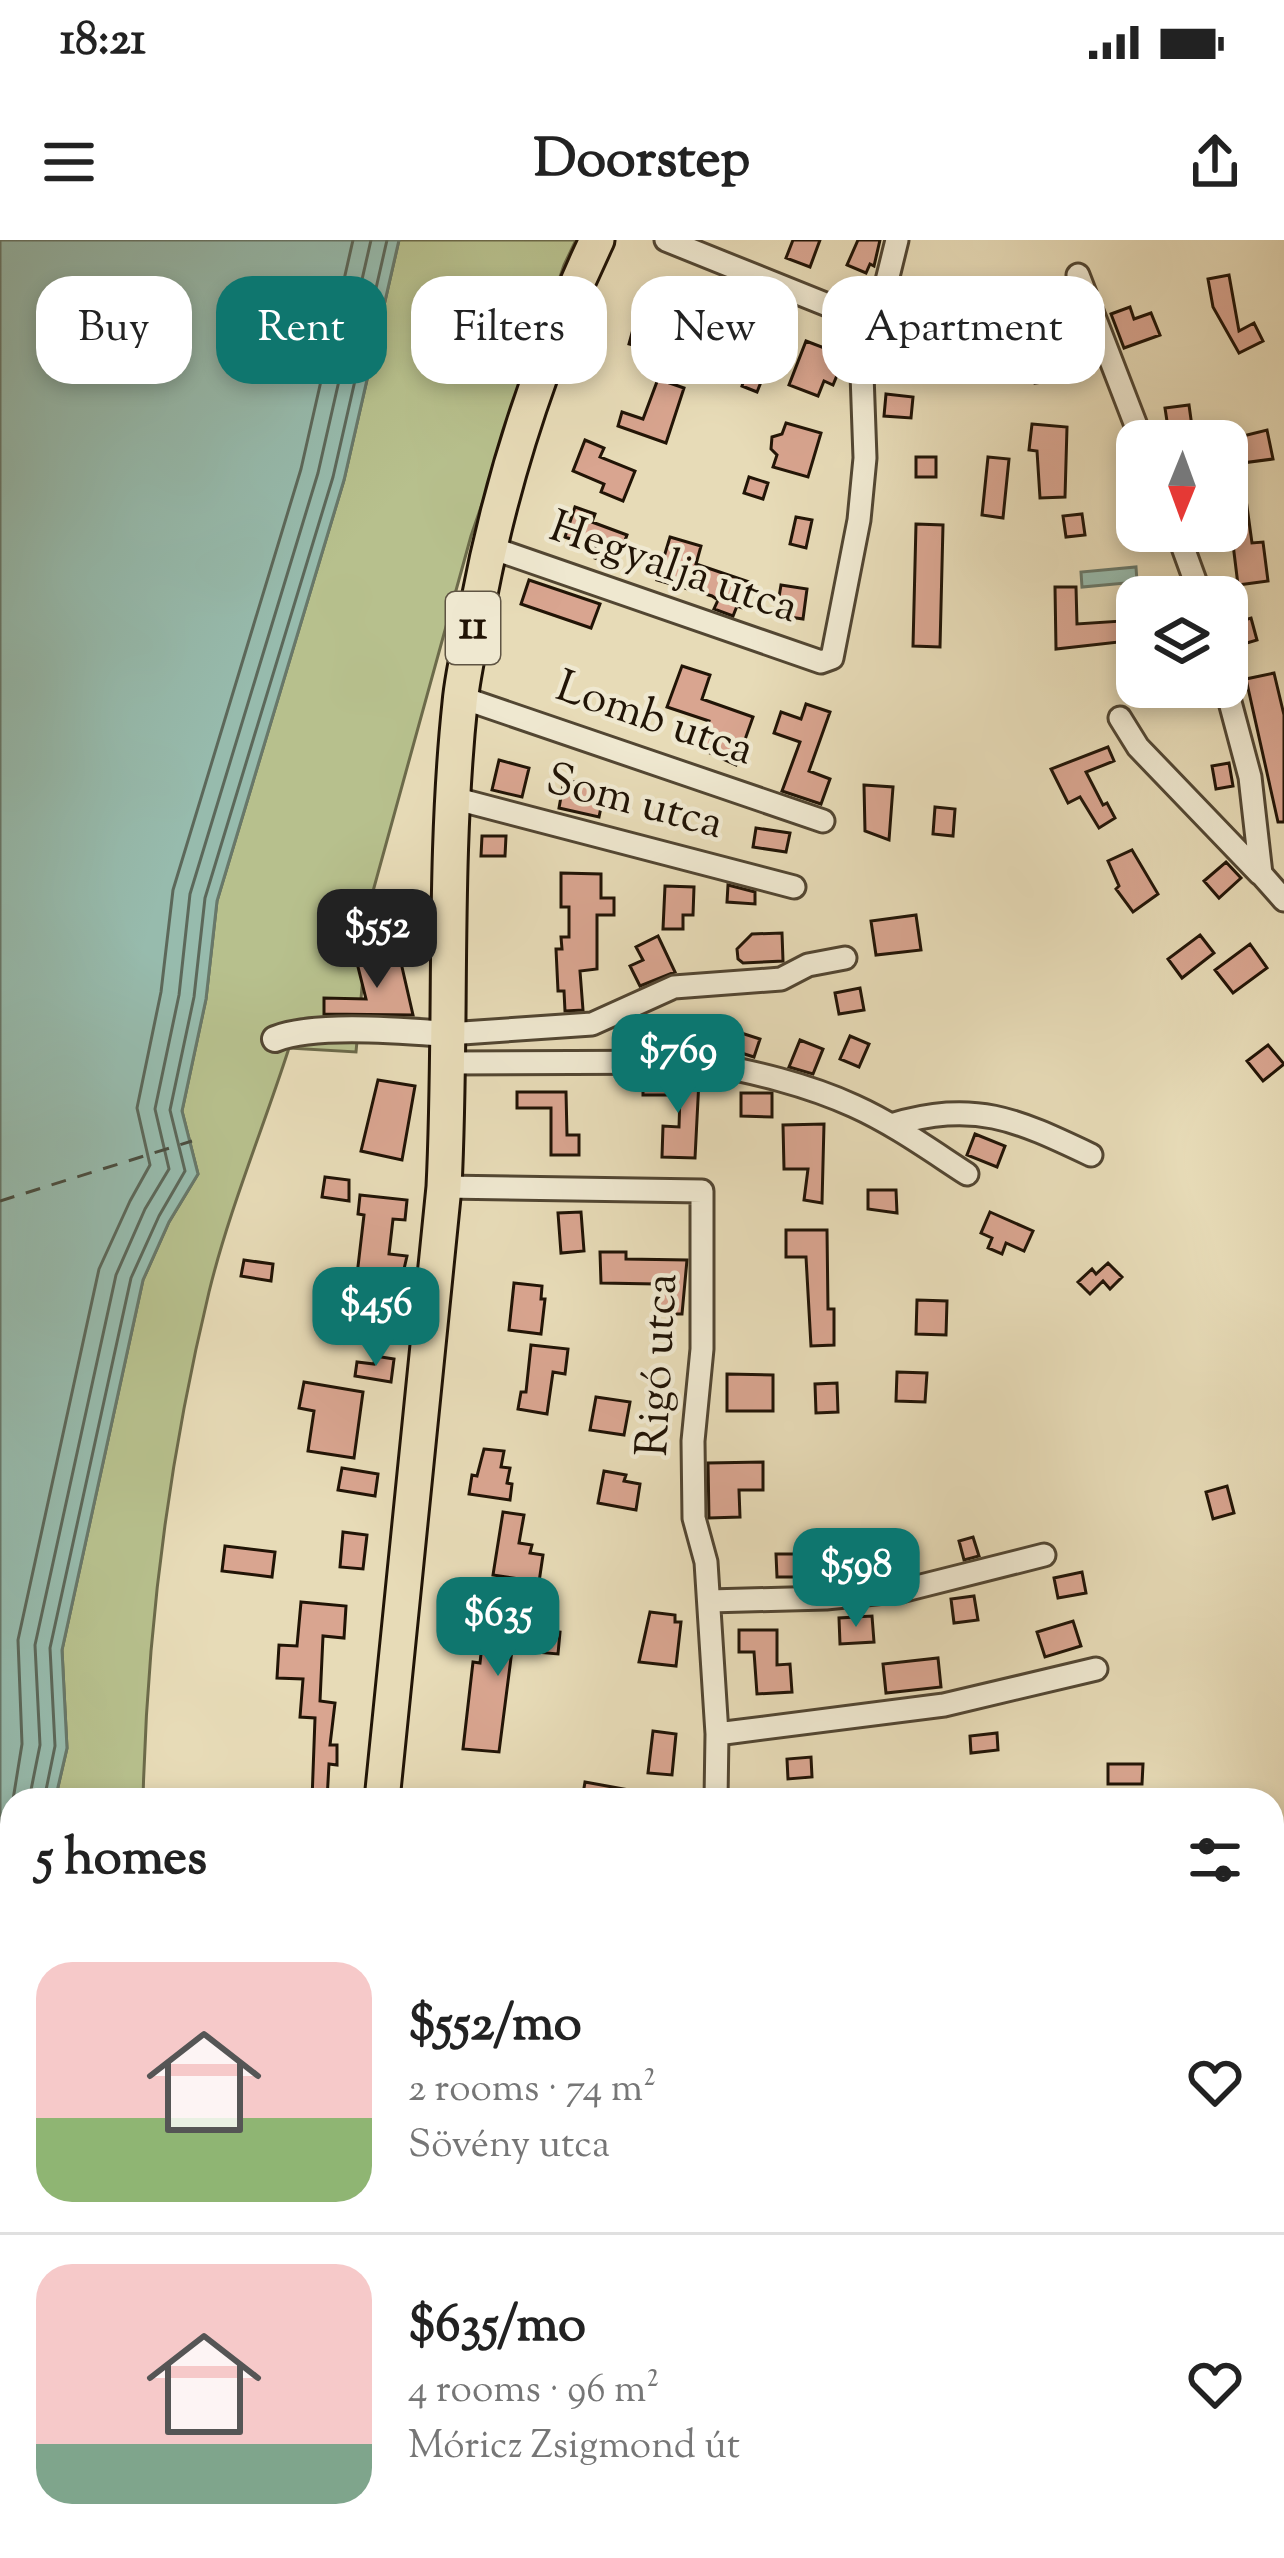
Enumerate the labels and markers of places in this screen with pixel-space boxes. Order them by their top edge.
pin: $552 [306,889,448,991]
pin: $769 [607,1014,749,1116]
pin: $456 [305,1267,447,1369]
pin: $598 [785,1528,927,1630]
pin: $635 [427,1577,569,1679]

